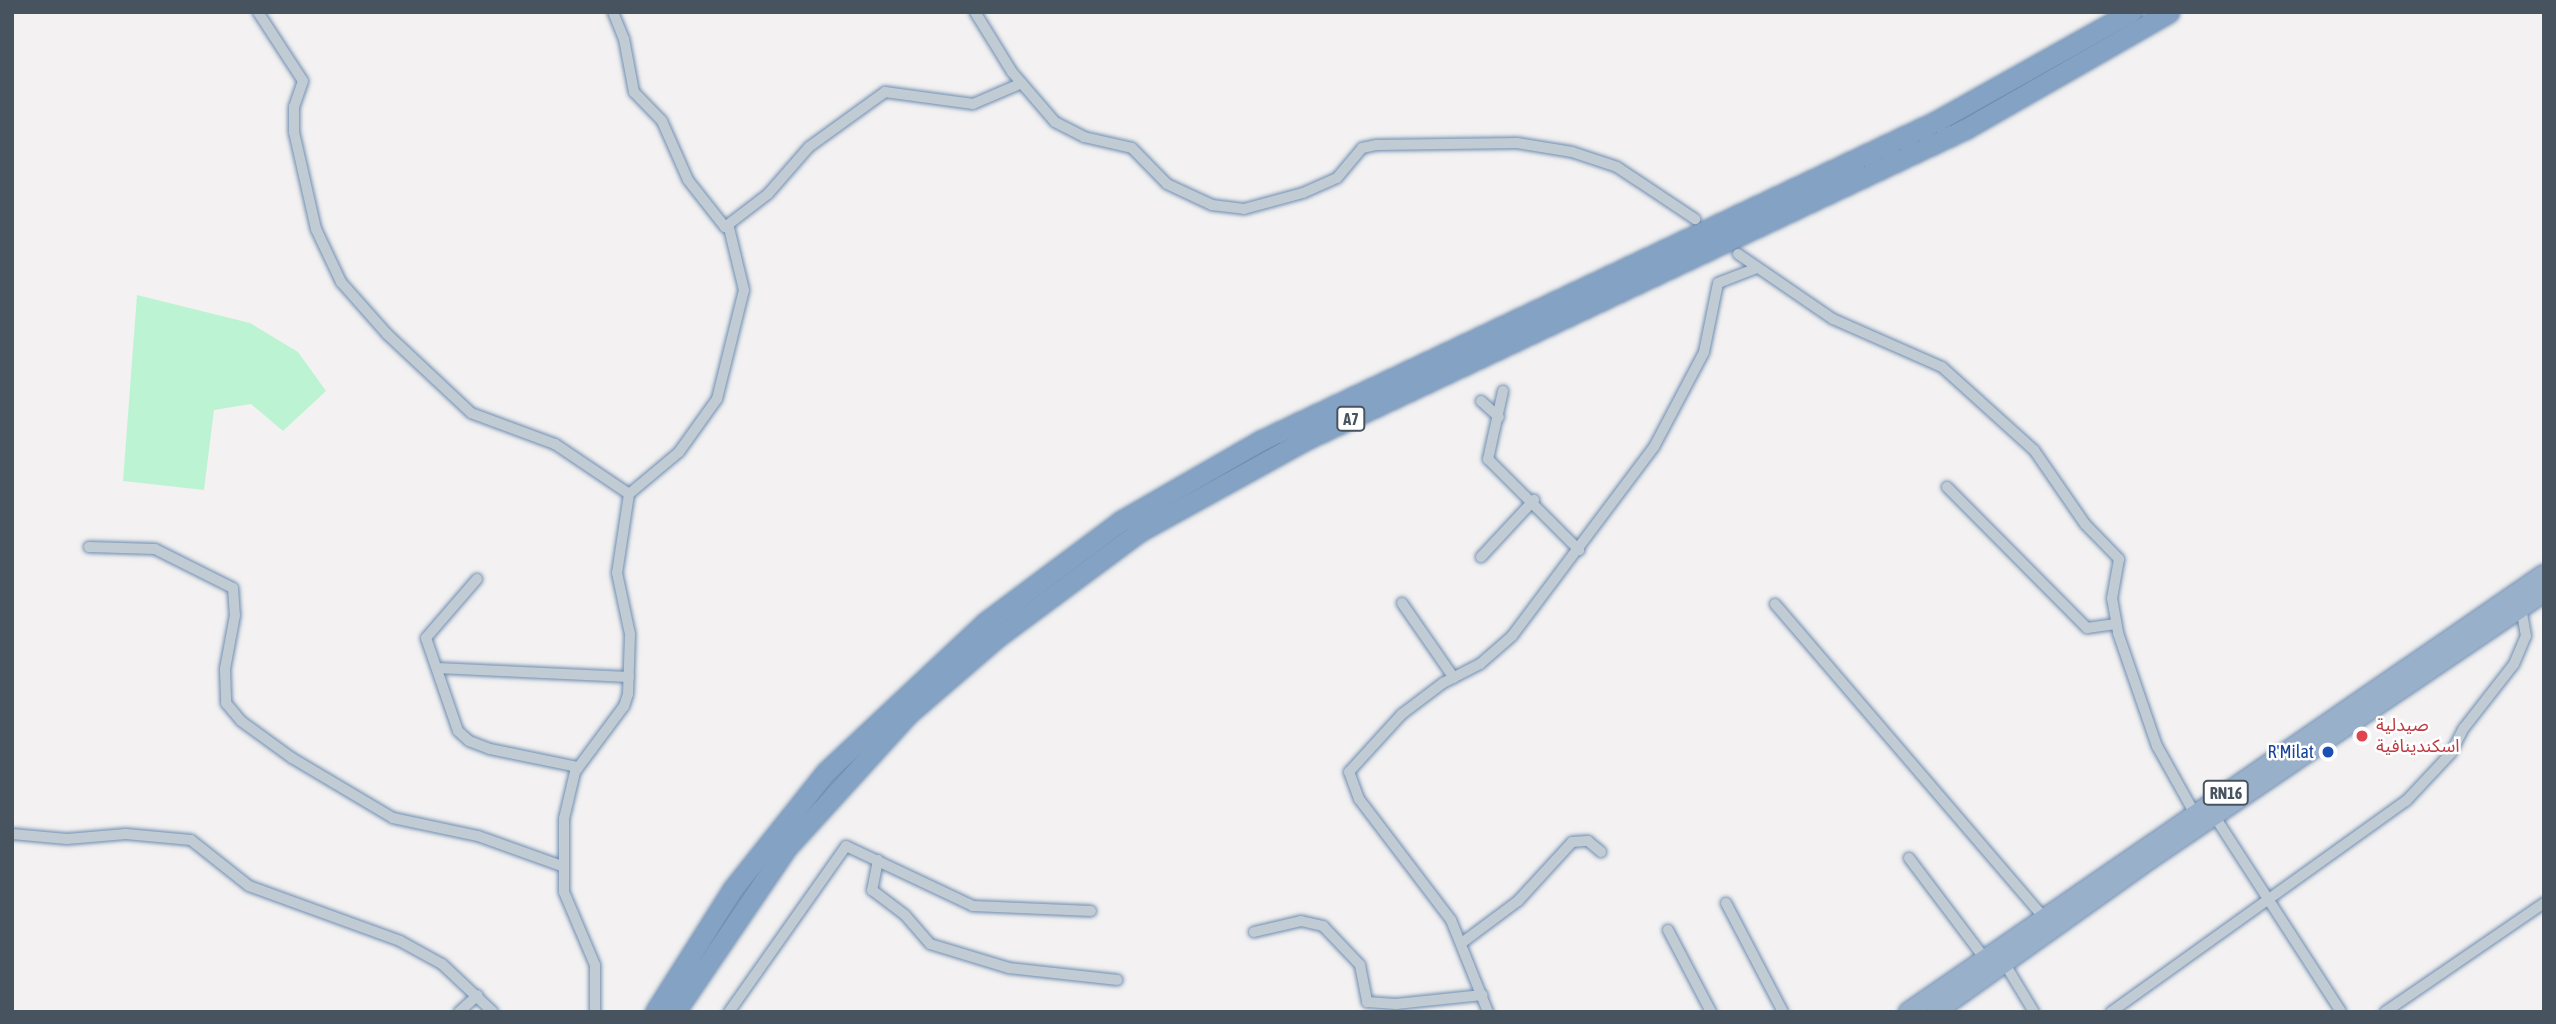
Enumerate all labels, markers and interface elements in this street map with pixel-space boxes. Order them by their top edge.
road number: A7 [1335,406,1367,432]
place label: صيدلية اسكندينافية [2376,715,2460,758]
marker: صيدلية اسكندينافية [2354,728,2370,744]
place label: R'Milat [2268,741,2314,763]
marker: R'Milat [2320,744,2336,760]
road number: RN16 [2202,780,2250,806]

